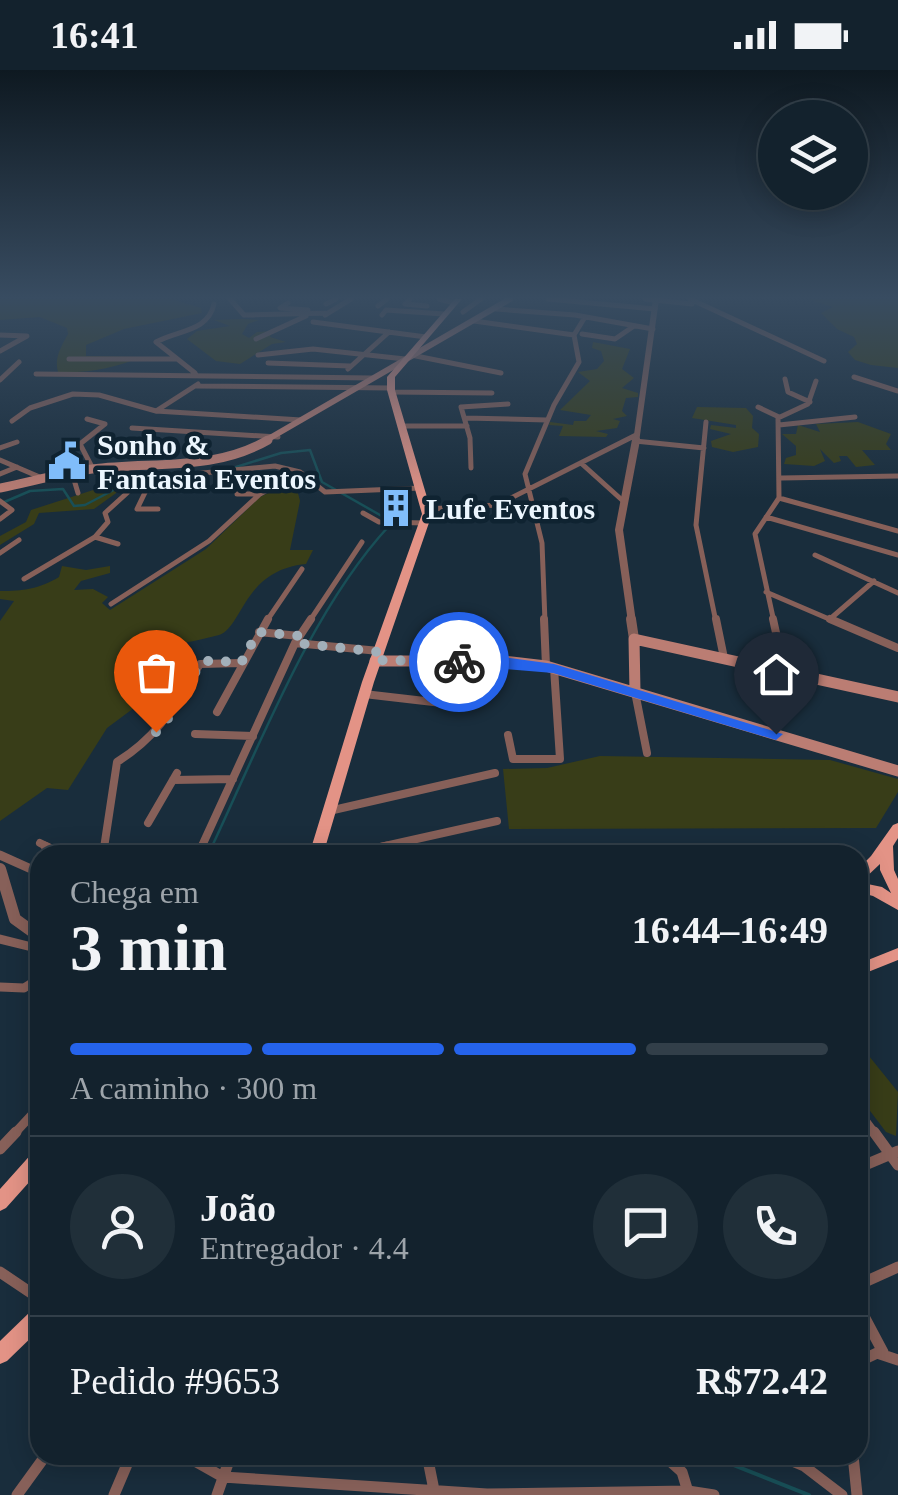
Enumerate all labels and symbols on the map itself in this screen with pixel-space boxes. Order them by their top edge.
place label: Sonho & Fantasia Eventos [97,428,316,495]
public building icon: Sonho & Fantasia Eventos [46,440,88,482]
building icon: Lufe Eventos [375,487,417,529]
place label: Lufe Eventos [426,492,595,525]
courier [409,612,509,712]
pin [114,630,199,733]
pin [734,632,819,735]

